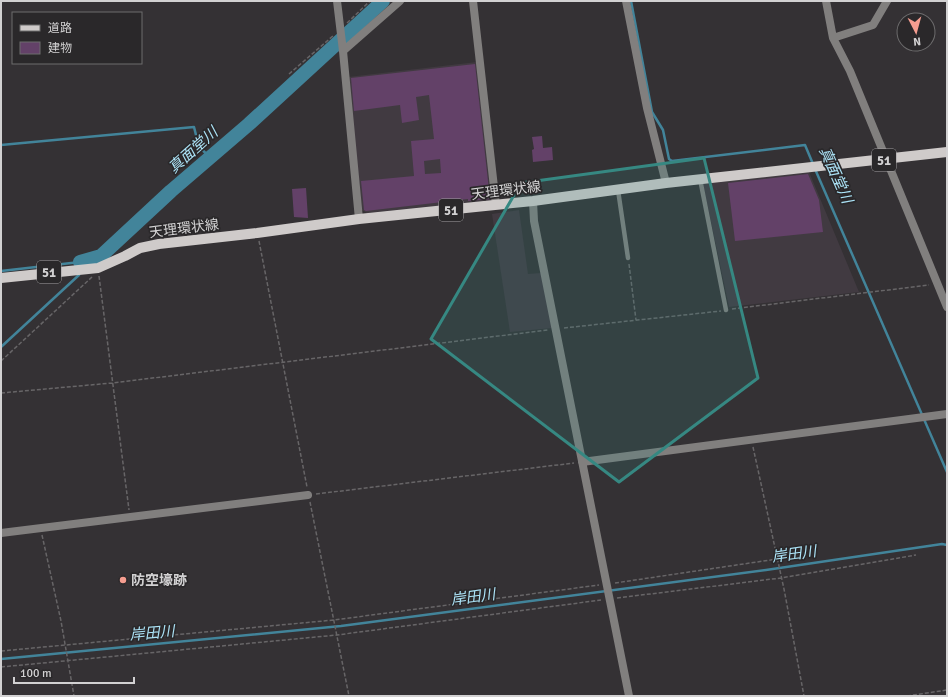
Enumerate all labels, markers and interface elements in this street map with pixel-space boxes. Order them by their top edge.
legend [12,12,142,64]
north arrow [896,12,936,52]
text: 道路 [48,21,72,36]
text: N [913,35,921,48]
text: 建物 [48,41,72,56]
water label: 真面堂川 [165,122,223,177]
water label: 真面堂川 [816,144,857,208]
road number: 51 [872,149,896,171]
street label: 天理環状線 [470,178,542,203]
road number: 51 [439,199,463,221]
street label: 天理環状線 [148,216,220,241]
road number: 51 [37,261,61,283]
water label: 岸田川 [770,542,820,566]
place label: 防空壕跡 [131,572,187,589]
marker: 防空壕跡 [118,575,128,585]
water label: 岸田川 [449,585,499,609]
water label: 岸田川 [129,622,177,644]
scale bar [14,659,134,685]
text: 100 m [20,666,52,681]

